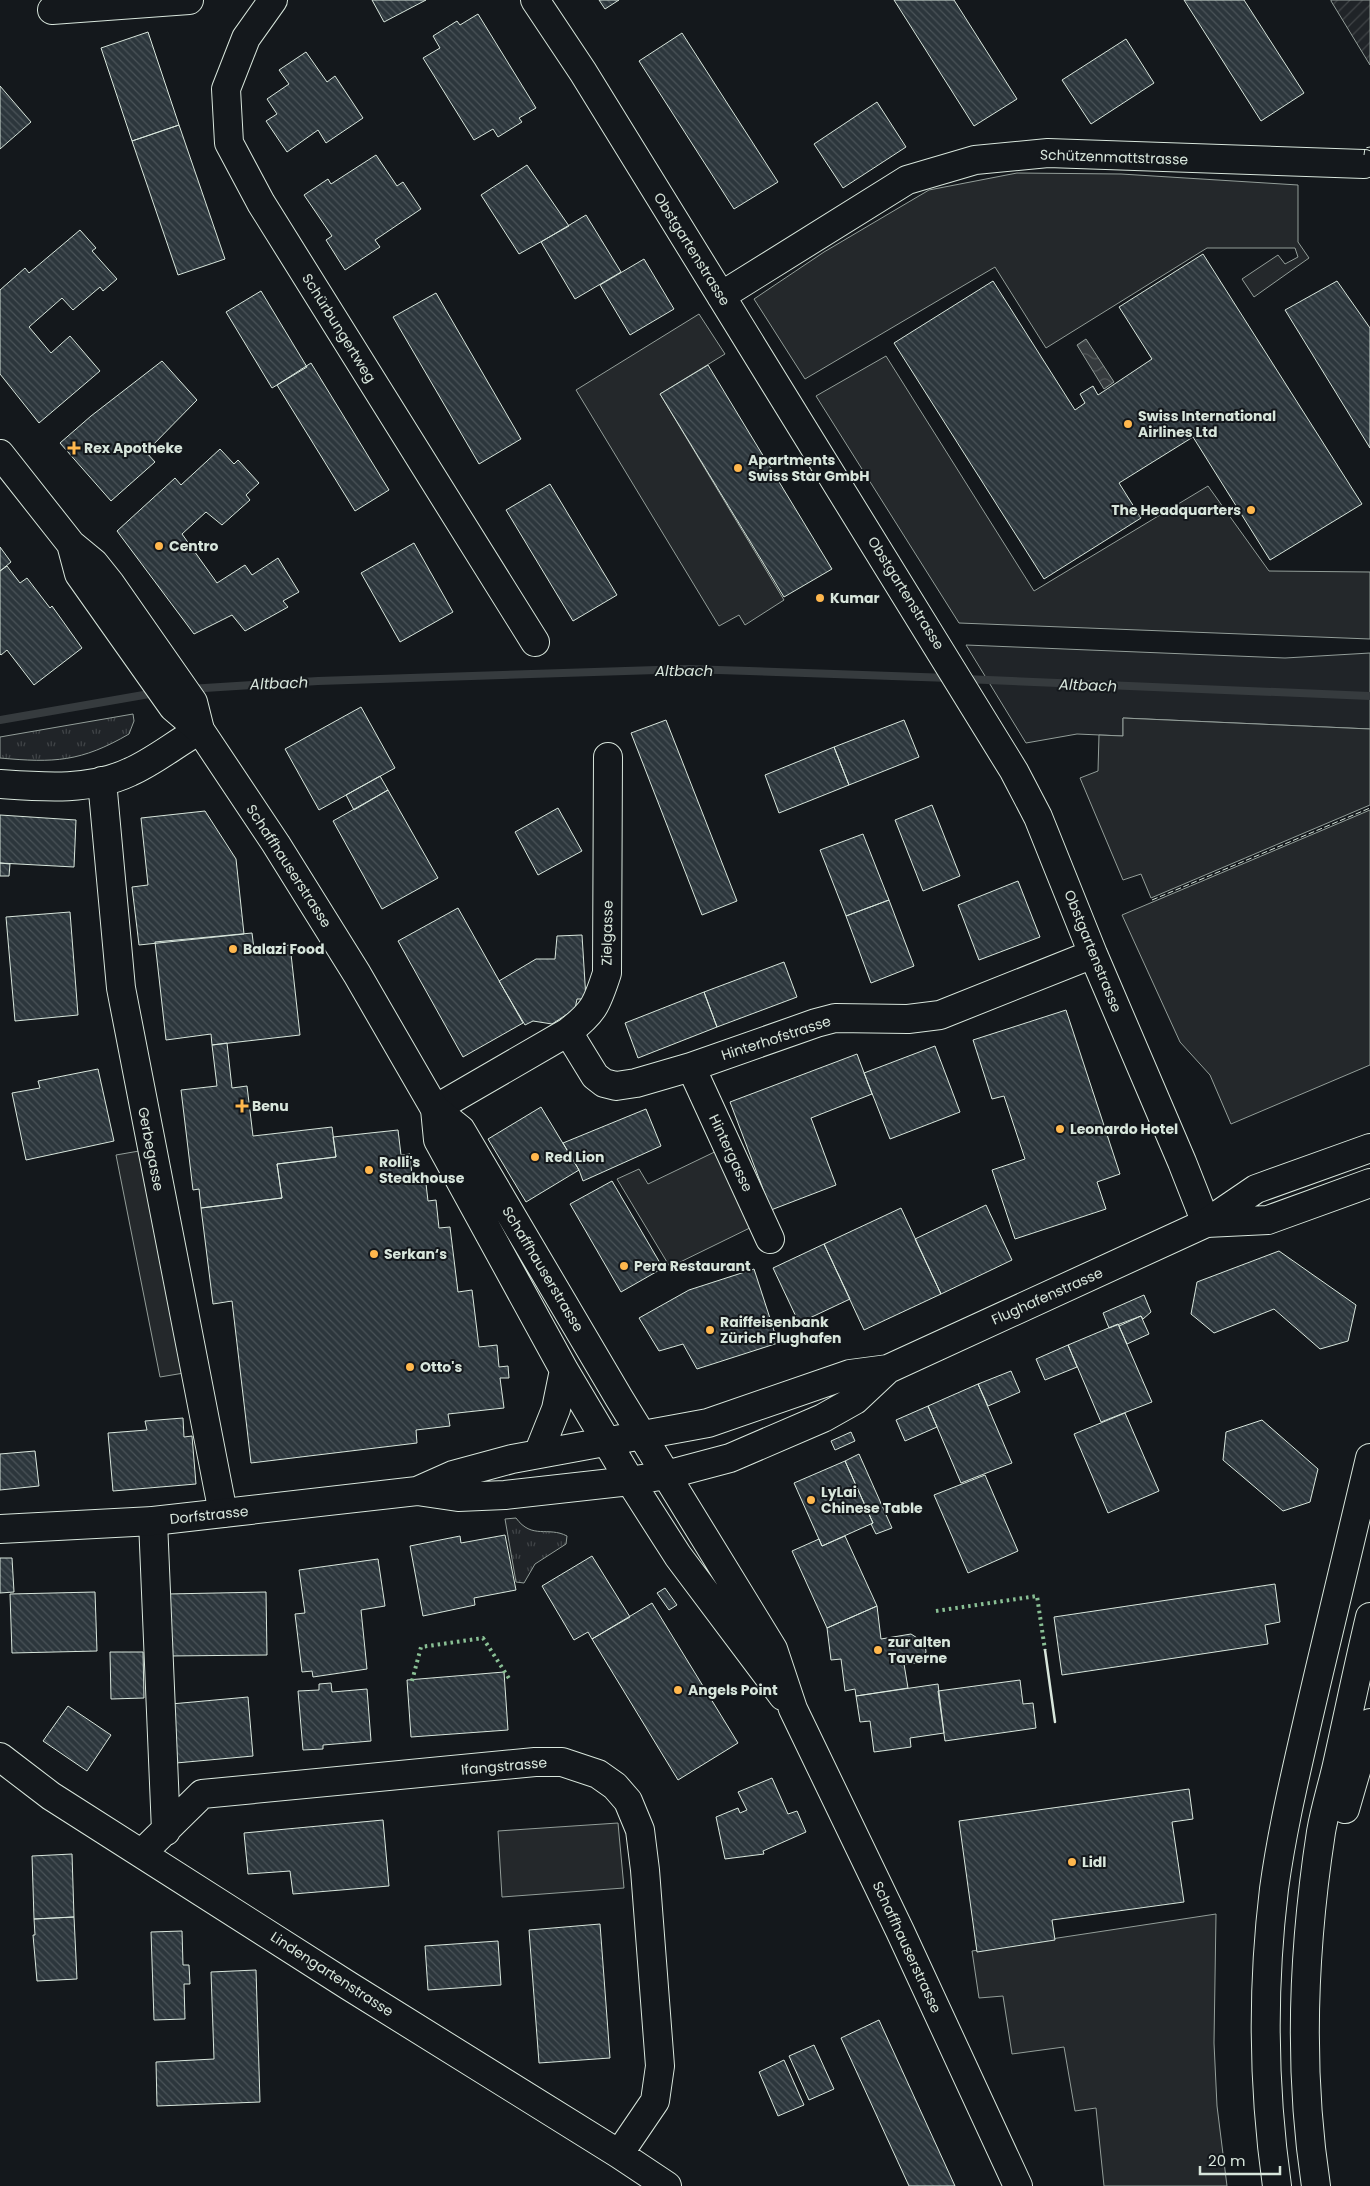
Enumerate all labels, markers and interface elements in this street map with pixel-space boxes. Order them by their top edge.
street label: Schützenmattstrasse [1040,144,1189,170]
street label: Obstgartenstrasse [649,189,735,310]
street label: Schürbungertweg [297,270,381,386]
place label: Swiss International Airlines Ltd [1138,406,1276,442]
marker: Swiss International Airlines Ltd [1122,418,1134,430]
place label: Rex Apotheke [84,438,183,458]
marker: Rex Apotheke [68,442,80,454]
place label: Apartments Swiss Star GmbH [748,450,869,486]
marker: Apartments Swiss Star GmbH [732,462,744,474]
place label: The Headquarters [1111,500,1241,520]
marker: The Headquarters [1245,504,1257,516]
street label: Obstgartenstrasse [863,533,949,654]
place label: Centro [169,536,218,556]
marker: Centro [153,540,165,552]
place label: Kumar [830,588,880,608]
marker: Kumar [814,592,826,604]
water label: Altbach [654,660,713,681]
water label: Altbach [249,671,308,695]
water label: Altbach [1058,673,1117,697]
street label: Schaffhauserstrasse [242,800,337,932]
street label: Obstgartenstrasse [1059,887,1127,1015]
street label: Zielgasse [596,900,618,966]
place label: Balazi Food [243,939,324,959]
marker: Balazi Food [227,943,239,955]
street label: Hinterhofstrasse [719,1011,834,1065]
place label: Benu [252,1096,289,1116]
marker: Benu [236,1100,248,1112]
street label: Gerbegasse [133,1105,169,1193]
street label: Hintergasse [704,1111,758,1195]
place label: Leonardo Hotel [1070,1119,1178,1139]
marker: Leonardo Hotel [1054,1123,1066,1135]
place label: Red Lion [545,1147,604,1167]
marker: Red Lion [529,1151,541,1163]
place label: Rolli's Steakhouse [379,1152,465,1188]
marker: Rolli's Steakhouse [363,1164,375,1176]
street label: Schaffhauserstrasse [498,1202,589,1336]
place label: Serkan‘s [384,1244,447,1264]
marker: Serkan‘s [368,1248,380,1260]
place label: Pera Restaurant [634,1256,751,1276]
marker: Pera Restaurant [618,1260,630,1272]
street label: Flughafenstrasse [988,1262,1106,1330]
place label: Raiffeisenbank Zürich Flughafen [720,1312,842,1348]
marker: Raiffeisenbank Zürich Flughafen [704,1324,716,1336]
place label: Otto's [420,1357,462,1377]
marker: Otto's [404,1361,416,1373]
place label: LyLai Chinese Table [821,1482,923,1518]
marker: LyLai Chinese Table [805,1494,817,1506]
street label: Dorfstrasse [169,1501,250,1529]
place label: zur alten Taverne [888,1632,951,1668]
marker: zur alten Taverne [872,1644,884,1656]
place label: Angels Point [688,1680,778,1700]
marker: Angels Point [672,1684,684,1696]
street label: Ifangstrasse [460,1752,548,1780]
place label: Lidl [1082,1852,1106,1872]
marker: Lidl [1066,1856,1078,1868]
street label: Schaffhauserstrasse [868,1878,946,2016]
street label: Lindengartenstrasse [267,1927,398,2021]
scale bar [1200,2144,1280,2176]
text: 20 m [1208,2150,1246,2171]

